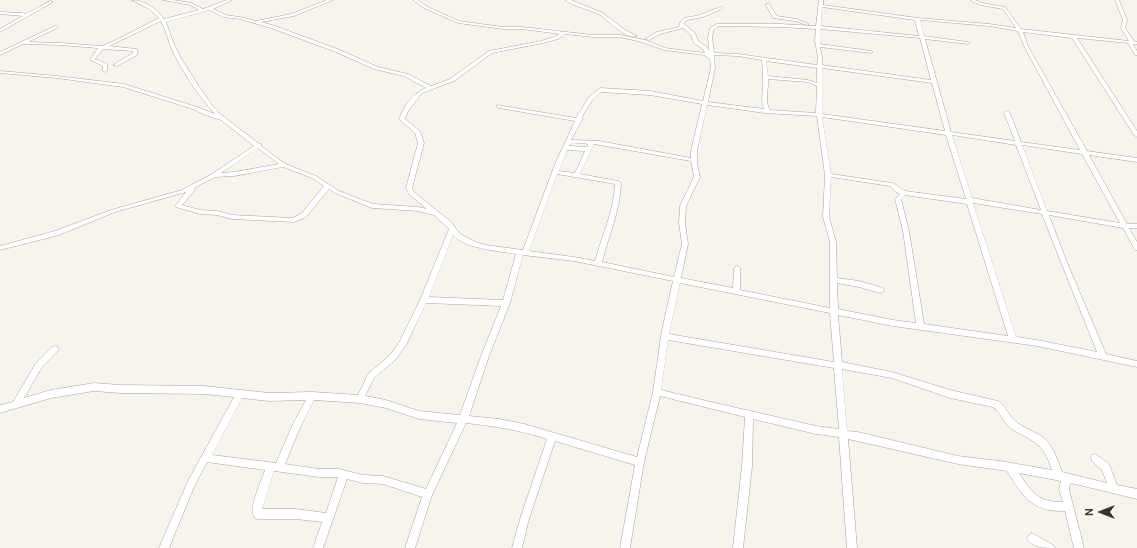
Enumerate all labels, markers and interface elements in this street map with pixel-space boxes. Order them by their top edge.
north arrow [1081,492,1121,532]
text: N [1082,508,1096,516]

